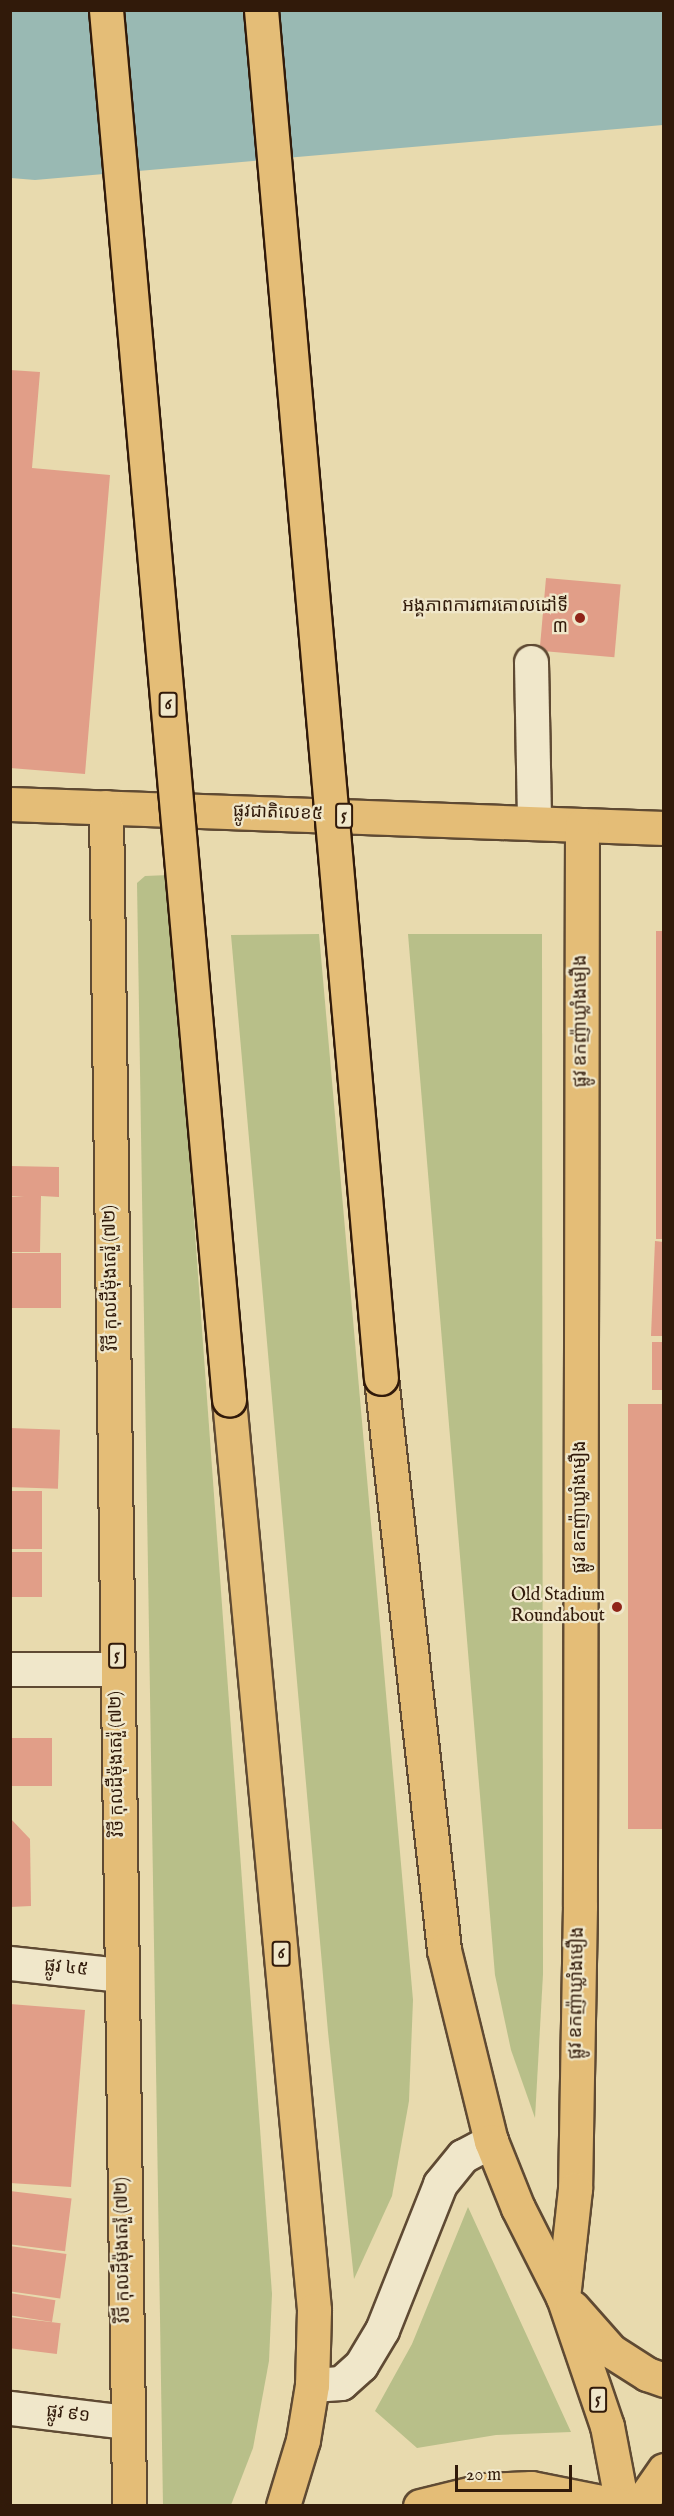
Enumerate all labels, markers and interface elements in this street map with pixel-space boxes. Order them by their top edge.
place label: អង្គភាពការពារគោលដៅទី ៣ [402,597,568,640]
marker: អង្គភាពការពារគោលដៅទី ៣ [573,611,587,625]
road number: 6 [158,692,178,718]
street label: ផ្លូវជាតិលេខ៥ [233,802,323,826]
road number: 5 [335,803,353,829]
street label: ផ្លូវ ឧកញ៉ាឃ្លាំងមឿង [571,955,593,1087]
street label: វិថី កុលដឺម៉ុងតេរ៉ួ (៧២) [100,1205,124,1351]
street label: ផ្លូវ ឧកញ៉ាឃ្លាំងមឿង [570,1441,592,1573]
place label: Old Stadium Roundabout [511,1586,605,1628]
marker: Old Stadium Roundabout [610,1600,624,1614]
road number: 5 [108,1643,126,1669]
street label: វិថី កុលដឺម៉ុងតេរ៉ួ (៧២) [106,1691,130,1837]
street label: ផ្លូវ ឧកញ៉ាឃ្លាំងមឿង [566,1926,590,2060]
road number: 6 [270,1941,292,1967]
street label: ផ្លូវ ៤៥ [43,1956,89,1982]
street label: វិថី កុលដឺម៉ុងតេរ៉ួ (៧២) [112,2177,136,2323]
road number: 5 [589,2387,607,2413]
street label: ផ្លូវ ៩១ [45,2402,91,2428]
scale bar [458,2453,575,2491]
text: 20 m [466,2464,501,2487]

